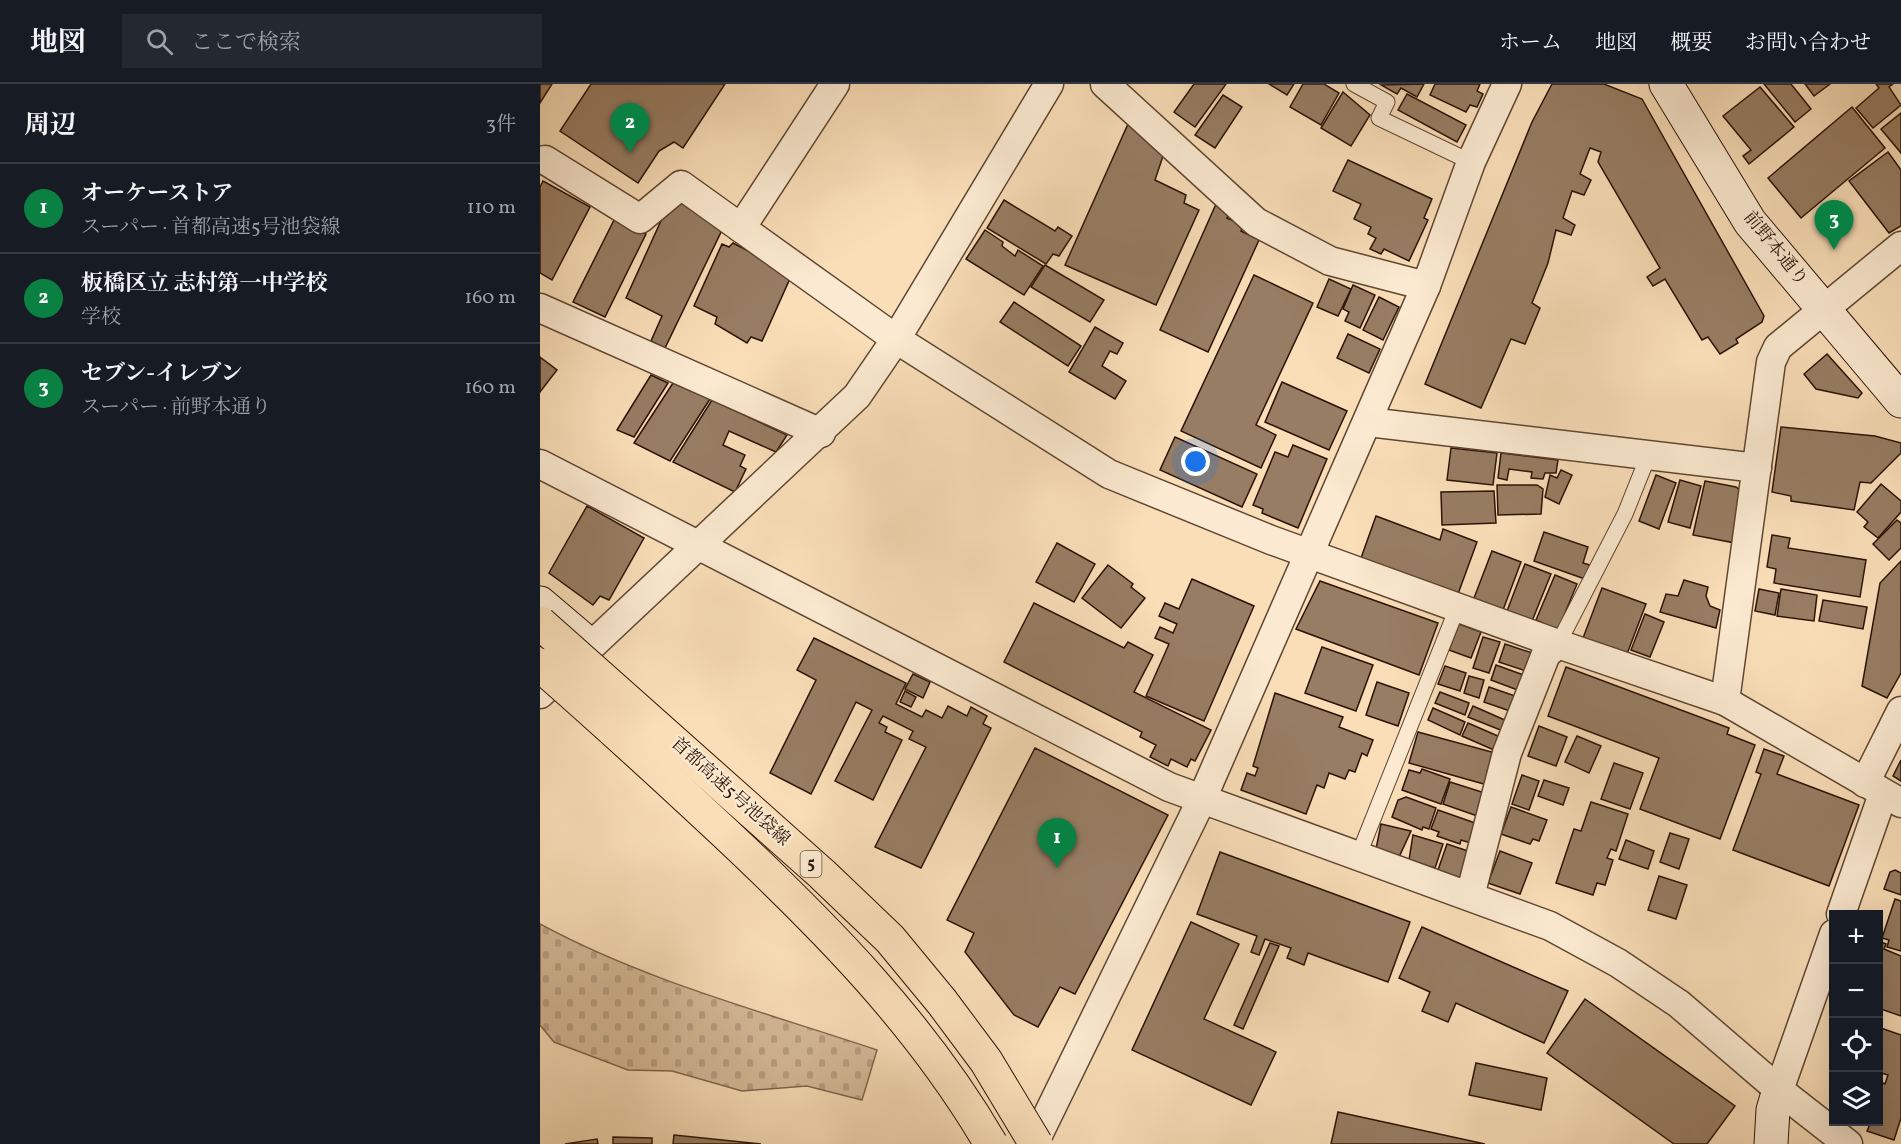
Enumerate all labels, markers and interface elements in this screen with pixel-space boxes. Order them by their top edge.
search box [122,14,542,68]
text: 地図 [30,24,86,63]
icon: search [143,25,176,58]
text: ここで検索 [191,28,301,59]
text: ホーム [1499,29,1562,58]
text: 地図 [1595,29,1637,58]
text: 概要 [1670,29,1712,58]
text: お問い合わせ [1745,29,1871,58]
pin: 2 [610,104,650,153]
text: 周辺 [24,108,76,144]
text: 3件 [486,111,516,139]
text: オーケーストア [81,179,233,210]
text: 1 [39,194,48,222]
text: 110 m [467,194,516,222]
pin: 3 [1814,200,1854,250]
street label: 前野本通り [1737,206,1813,292]
text: スーパー · 首都高速5号池袋線 [81,214,341,242]
text: 板橋区立 志村第一中学校 [81,269,327,300]
text: 2 [38,284,49,312]
text: 160 m [464,284,516,312]
text: 学校 [81,304,121,332]
text: セブン-イレブン [81,359,242,390]
text: 3 [38,374,49,402]
text: 160 m [464,374,516,402]
text: スーパー · 前野本通り [81,394,271,422]
your location [1181,447,1210,476]
street label: 首都高速5号池袋線 [665,732,795,852]
pin: 1 [1038,818,1076,868]
road number: 5 [800,851,822,877]
map controls [1829,910,1883,1126]
button: + [1829,910,1883,964]
button: − [1829,964,1883,1018]
button: locate [1829,1018,1883,1072]
button: layers [1829,1072,1883,1126]

